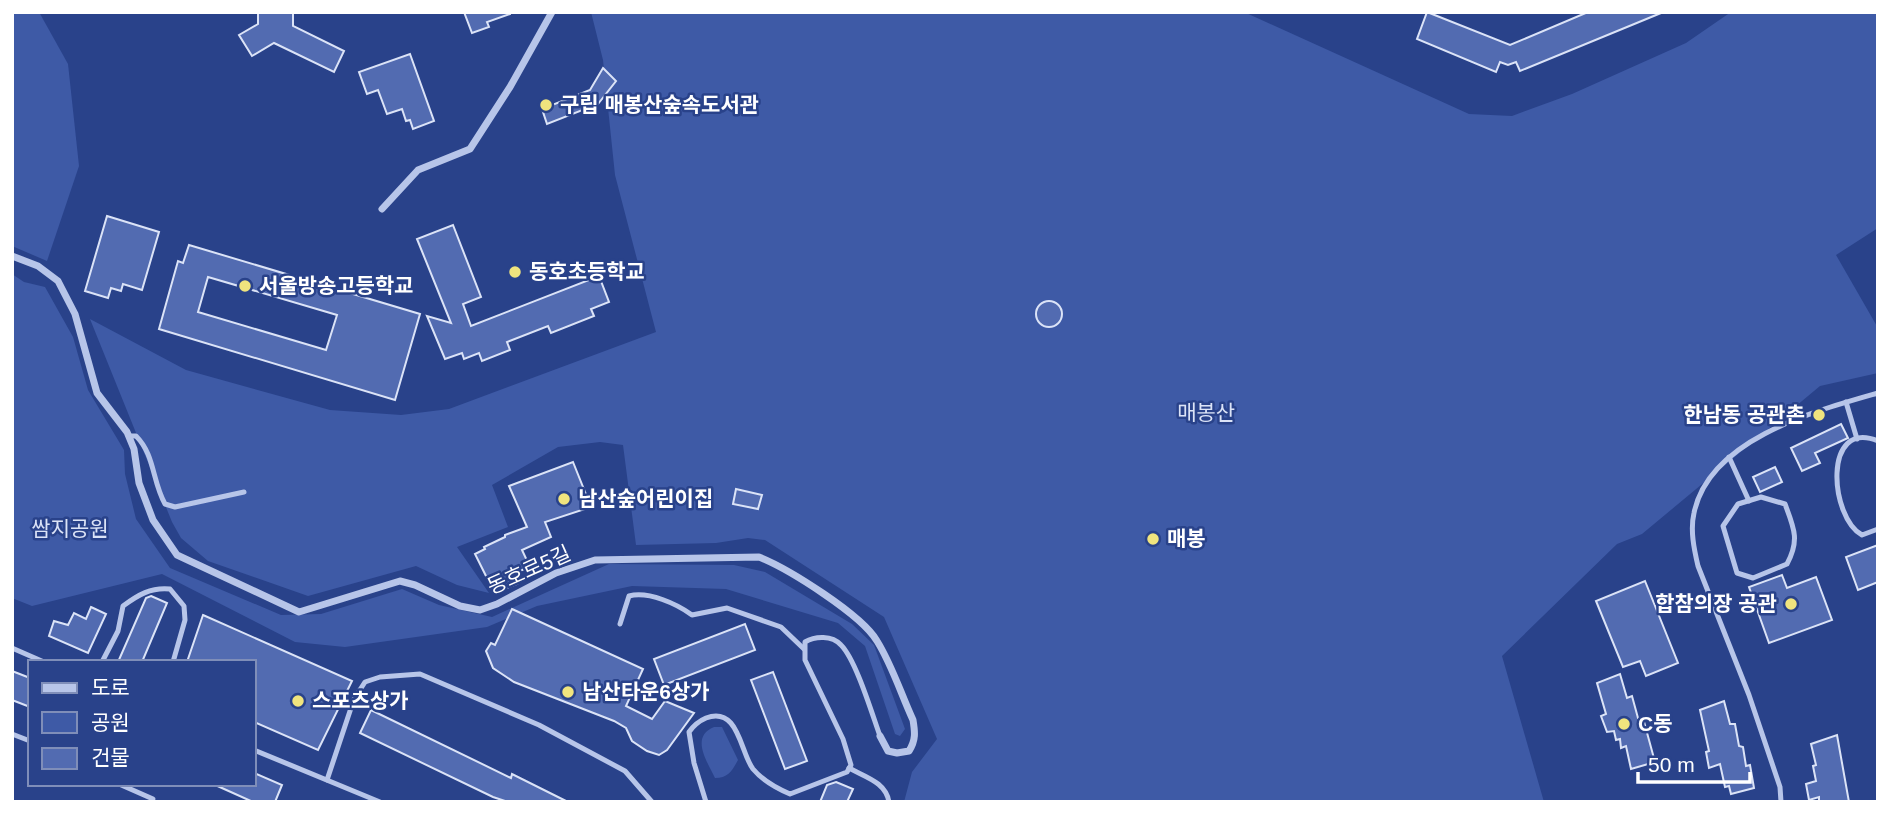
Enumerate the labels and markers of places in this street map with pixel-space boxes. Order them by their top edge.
place label: 구립 매봉산숲속도서관 [560,93,759,116]
marker: 구립 매봉산숲속도서관 [538,97,554,113]
place label: 동호초등학교 [529,260,645,283]
marker: 동호초등학교 [507,264,523,280]
place label: 서울방송고등학교 [259,274,414,297]
marker: 서울방송고등학교 [237,278,253,294]
place label: 한남동 공관촌 [1683,403,1805,426]
marker: 한남동 공관촌 [1811,407,1827,423]
place label: 남산숲어린이집 [578,487,713,510]
marker: 남산숲어린이집 [556,491,572,507]
place label: 매봉 [1167,527,1206,550]
marker: 매봉 [1145,531,1161,547]
place label: 합참의장 공관 [1655,592,1777,615]
marker: 합참의장 공관 [1783,596,1799,612]
place label: 남산타운6상가 [582,680,710,703]
marker: 남산타운6상가 [560,684,576,700]
place label: 스포츠상가 [312,689,409,712]
marker: 스포츠상가 [290,693,306,709]
place label: C동 [1638,712,1673,735]
marker: C동 [1616,716,1632,732]

